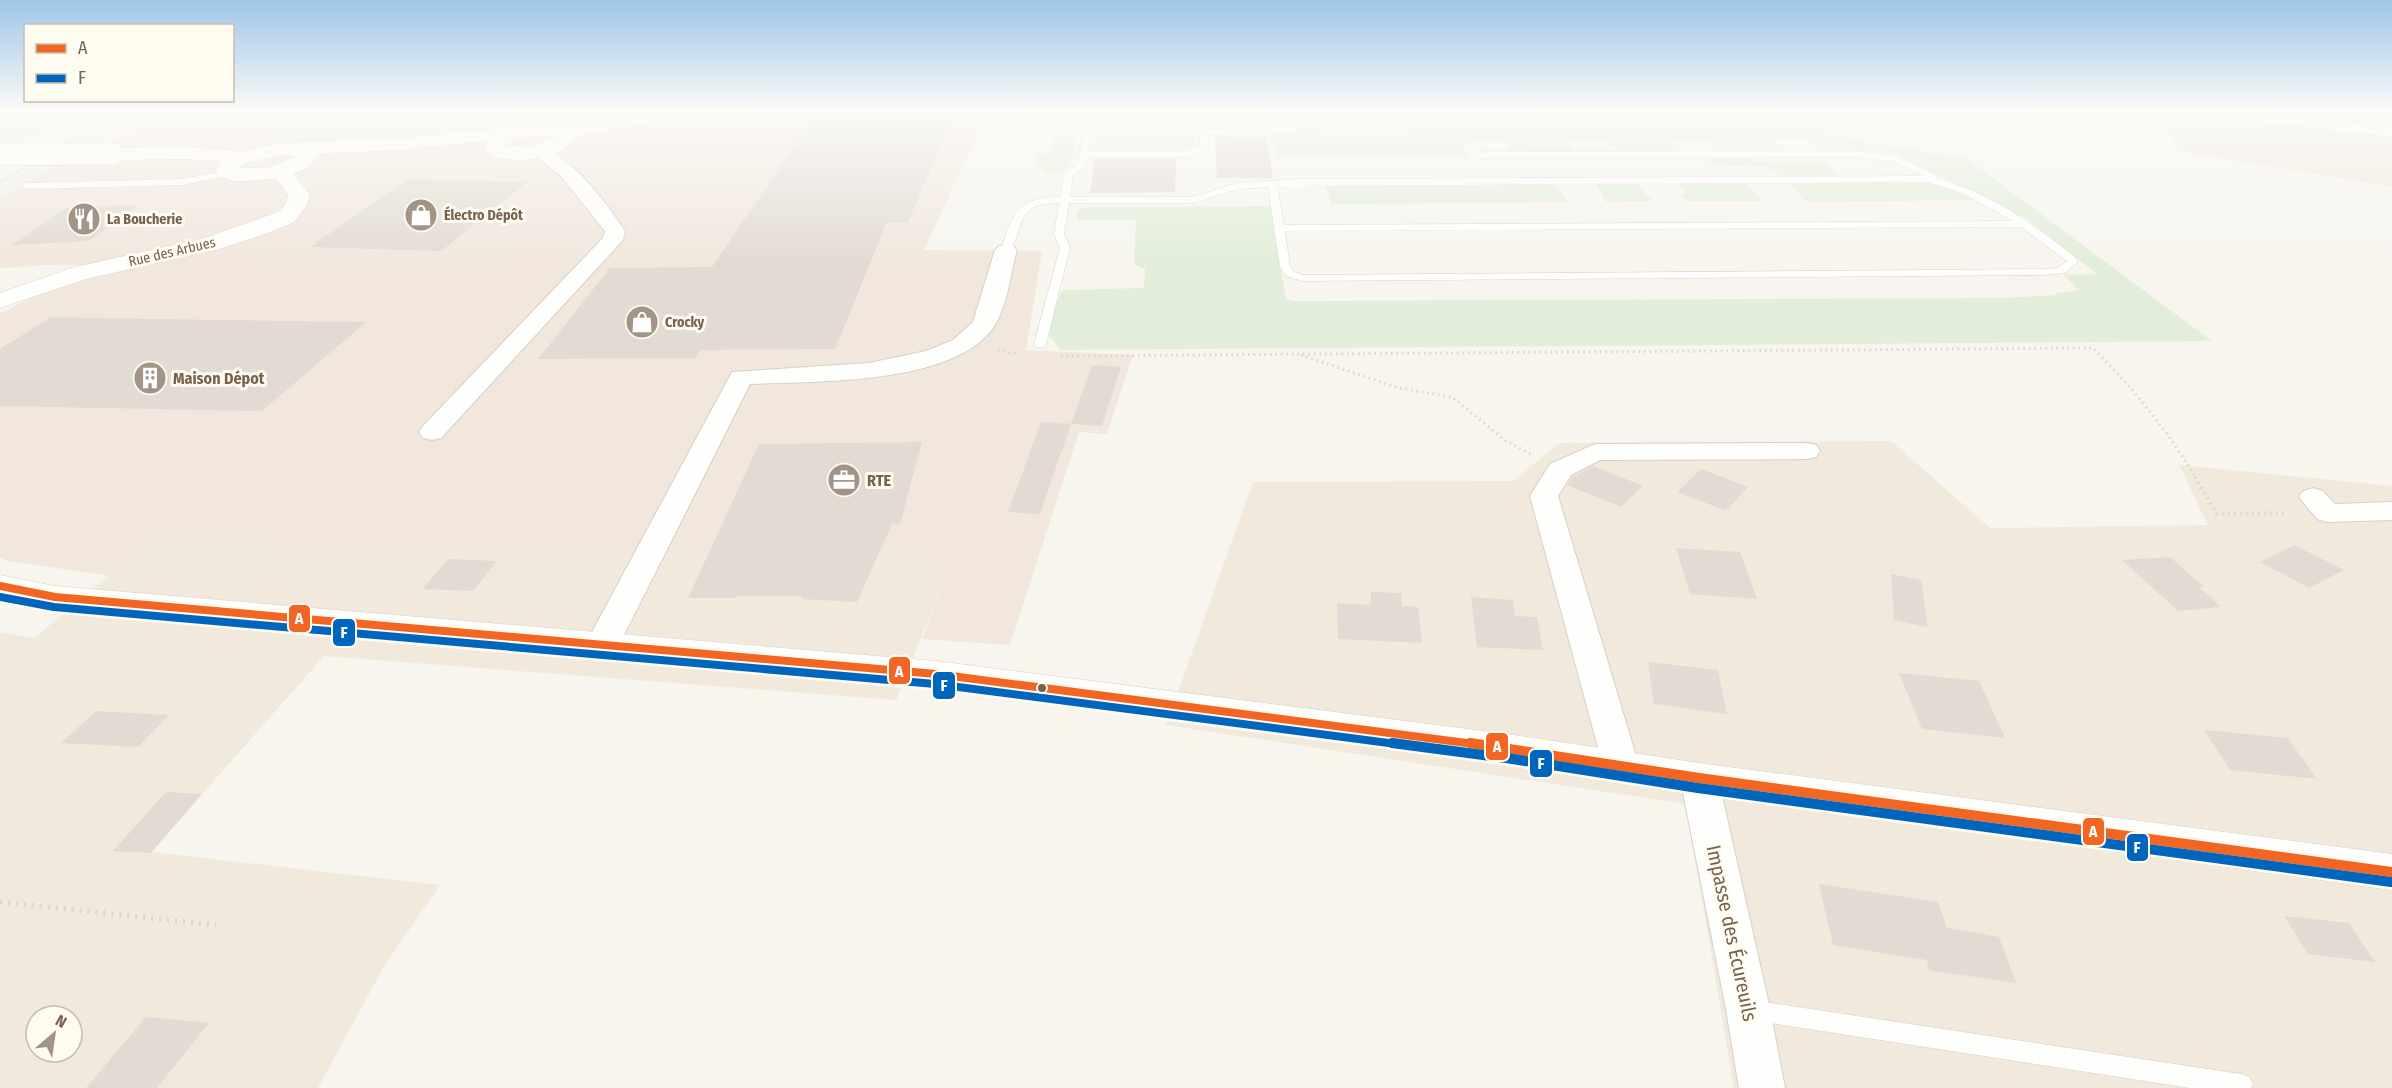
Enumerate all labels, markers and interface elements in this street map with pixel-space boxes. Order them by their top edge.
legend [24,24,234,102]
text: A [78,37,88,59]
text: F [78,67,86,89]
shop icon: Électro Dépôt [403,197,439,233]
restaurant icon: La Boucherie [66,201,102,237]
place label: Électro Dépôt [444,206,524,224]
place label: La Boucherie [107,211,182,228]
street label: Rue des Arbues [127,234,217,270]
shop icon: Crocky [624,304,660,340]
place label: Crocky [665,314,705,331]
building icon: Maison Dépot [132,360,168,396]
place label: Maison Dépot [173,369,265,388]
office icon: RTE [826,462,862,498]
place label: RTE [867,471,892,490]
line badge: A [288,604,311,633]
text: A [294,609,304,628]
line badge: F [332,618,356,647]
text: F [340,623,348,642]
line badge: A [888,656,911,685]
text: A [894,662,904,681]
line badge: F [932,671,956,700]
text: F [940,676,948,695]
unlabelled marker [1036,682,1048,694]
line badge: A [1485,732,1509,761]
text: A [1492,737,1502,756]
line badge: F [1529,749,1553,778]
text: F [1537,754,1545,773]
line badge: A [2082,817,2105,846]
text: A [2088,822,2098,841]
line badge: F [2126,833,2149,862]
text: F [2133,838,2141,857]
street label: Impasse des Écureuils [1702,843,1762,1023]
north arrow [24,1004,84,1064]
text: N [52,1011,70,1032]

